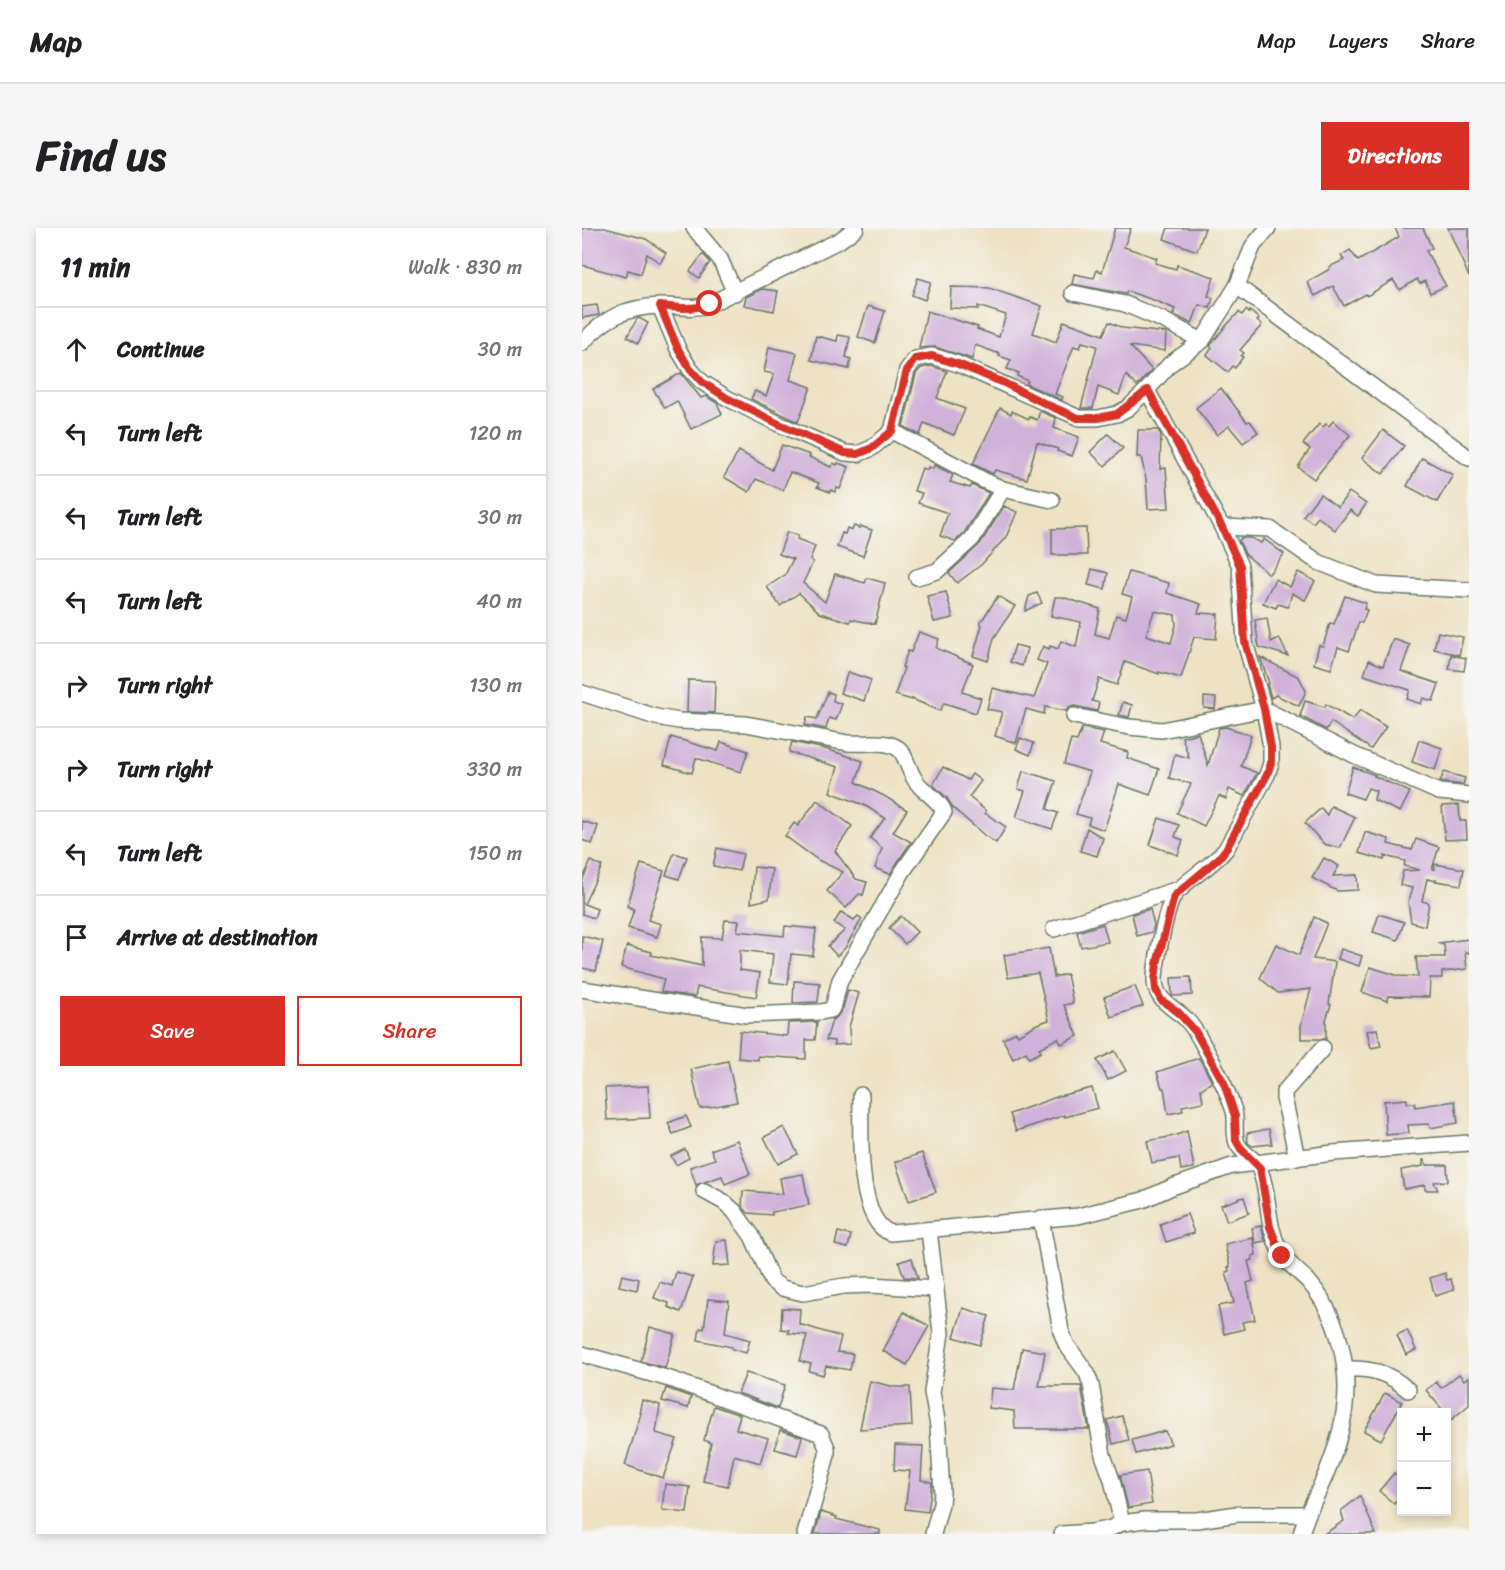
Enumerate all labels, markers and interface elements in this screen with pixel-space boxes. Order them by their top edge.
text: Map [30,17,82,66]
text: Map [1257,22,1296,60]
text: Layers [1329,22,1388,60]
text: Share [1421,22,1475,60]
text: Find us [36,119,166,193]
button: Directions [1321,122,1469,190]
text: 11 min [60,244,130,290]
text: Walk · 830 m [408,250,522,285]
route start [696,290,722,316]
text: Continue [117,330,205,369]
text: 30 m [478,332,522,367]
icon: ahead [60,333,93,366]
text: Turn left [117,414,202,453]
text: 120 m [469,416,522,451]
icon: left [60,417,93,450]
text: Turn left [117,498,202,537]
text: 30 m [478,500,522,535]
icon: left [60,501,93,534]
text: Turn left [117,582,202,621]
text: 40 m [476,584,522,619]
icon: left [60,585,93,618]
text: Turn right [117,666,212,705]
text: 130 m [469,668,522,703]
icon: right [60,669,93,702]
text: Turn right [117,750,212,789]
text: 330 m [467,752,522,787]
icon: right [60,753,93,786]
text: Turn left [117,834,202,873]
text: 150 m [468,836,522,871]
icon: left [60,837,93,870]
text: Arrive at destination [117,918,318,957]
icon: arrive [60,921,93,954]
button: Save [60,996,285,1066]
button: Share [297,996,522,1066]
route end [1268,1242,1294,1268]
map controls [1397,1408,1451,1516]
button: + [1397,1408,1451,1462]
button: − [1397,1462,1451,1516]

